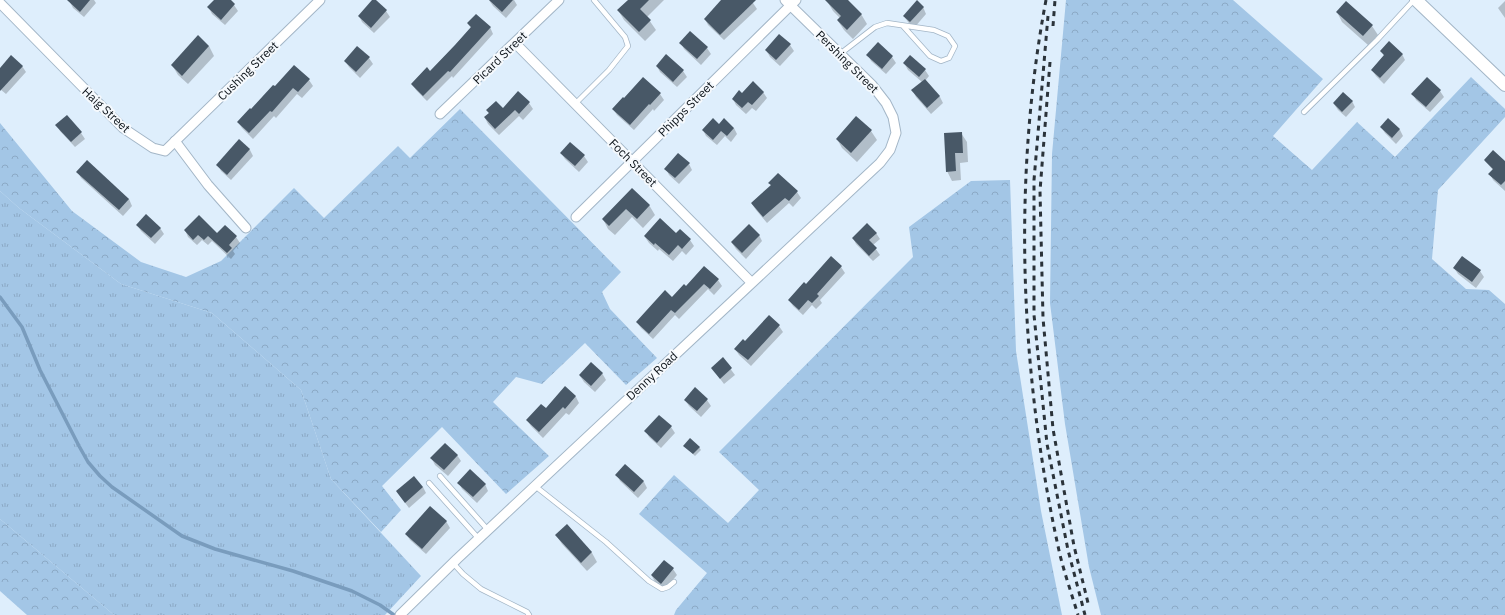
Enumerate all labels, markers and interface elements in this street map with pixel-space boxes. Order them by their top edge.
street label: Pershing Street [813,27,882,96]
street label: Picard Street [469,28,530,87]
street label: Cushing Street [214,38,281,103]
street label: Phipps Street [655,78,717,140]
street label: Haig Street [79,84,133,136]
street label: Foch Street [606,136,660,190]
street label: Denny Road [623,348,680,403]

